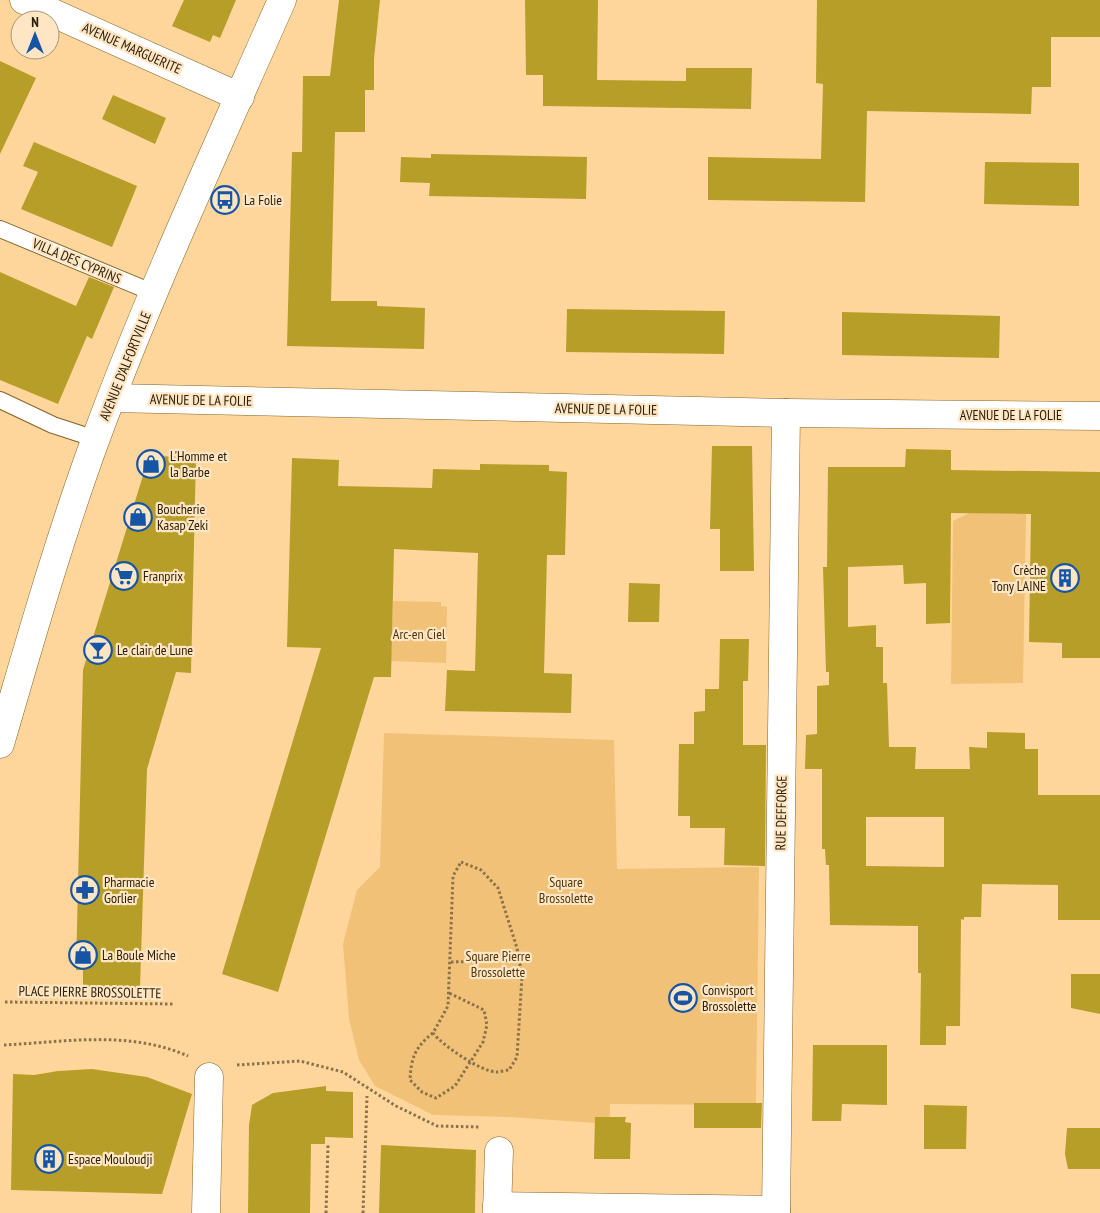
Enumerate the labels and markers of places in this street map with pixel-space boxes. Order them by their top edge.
bus stop icon: La Folie [210,185,240,215]
place label: La Folie [244,191,282,209]
place label: L'Homme et la Barbe [170,447,227,481]
shop icon: L'Homme et la Barbe [136,449,166,479]
place label: Boucherie Kasap Zeki [157,500,208,534]
shop icon: Boucherie Kasap Zeki [123,502,153,532]
supermarket icon: Franprix [109,561,139,591]
place label: Crèche Tony LAINE [992,561,1046,595]
building icon: Crèche Tony LAINE [1050,563,1080,593]
place label: Franprix [143,567,183,585]
bar icon: Le clair de Lune [83,635,113,665]
place label: Le clair de Lune [117,641,193,659]
place label: Pharmacie Gorlier [104,873,155,907]
pharmacy icon: Pharmacie Gorlier [70,875,100,905]
shop icon: La Boule Miche [68,940,98,970]
place label: La Boule Miche [102,946,176,964]
place label: Convisport Brossolette [702,981,757,1015]
sports icon: Convisport Brossolette [668,983,698,1013]
building icon: Espace Mouloudji [34,1144,64,1174]
place label: Espace Mouloudji [68,1150,152,1168]

